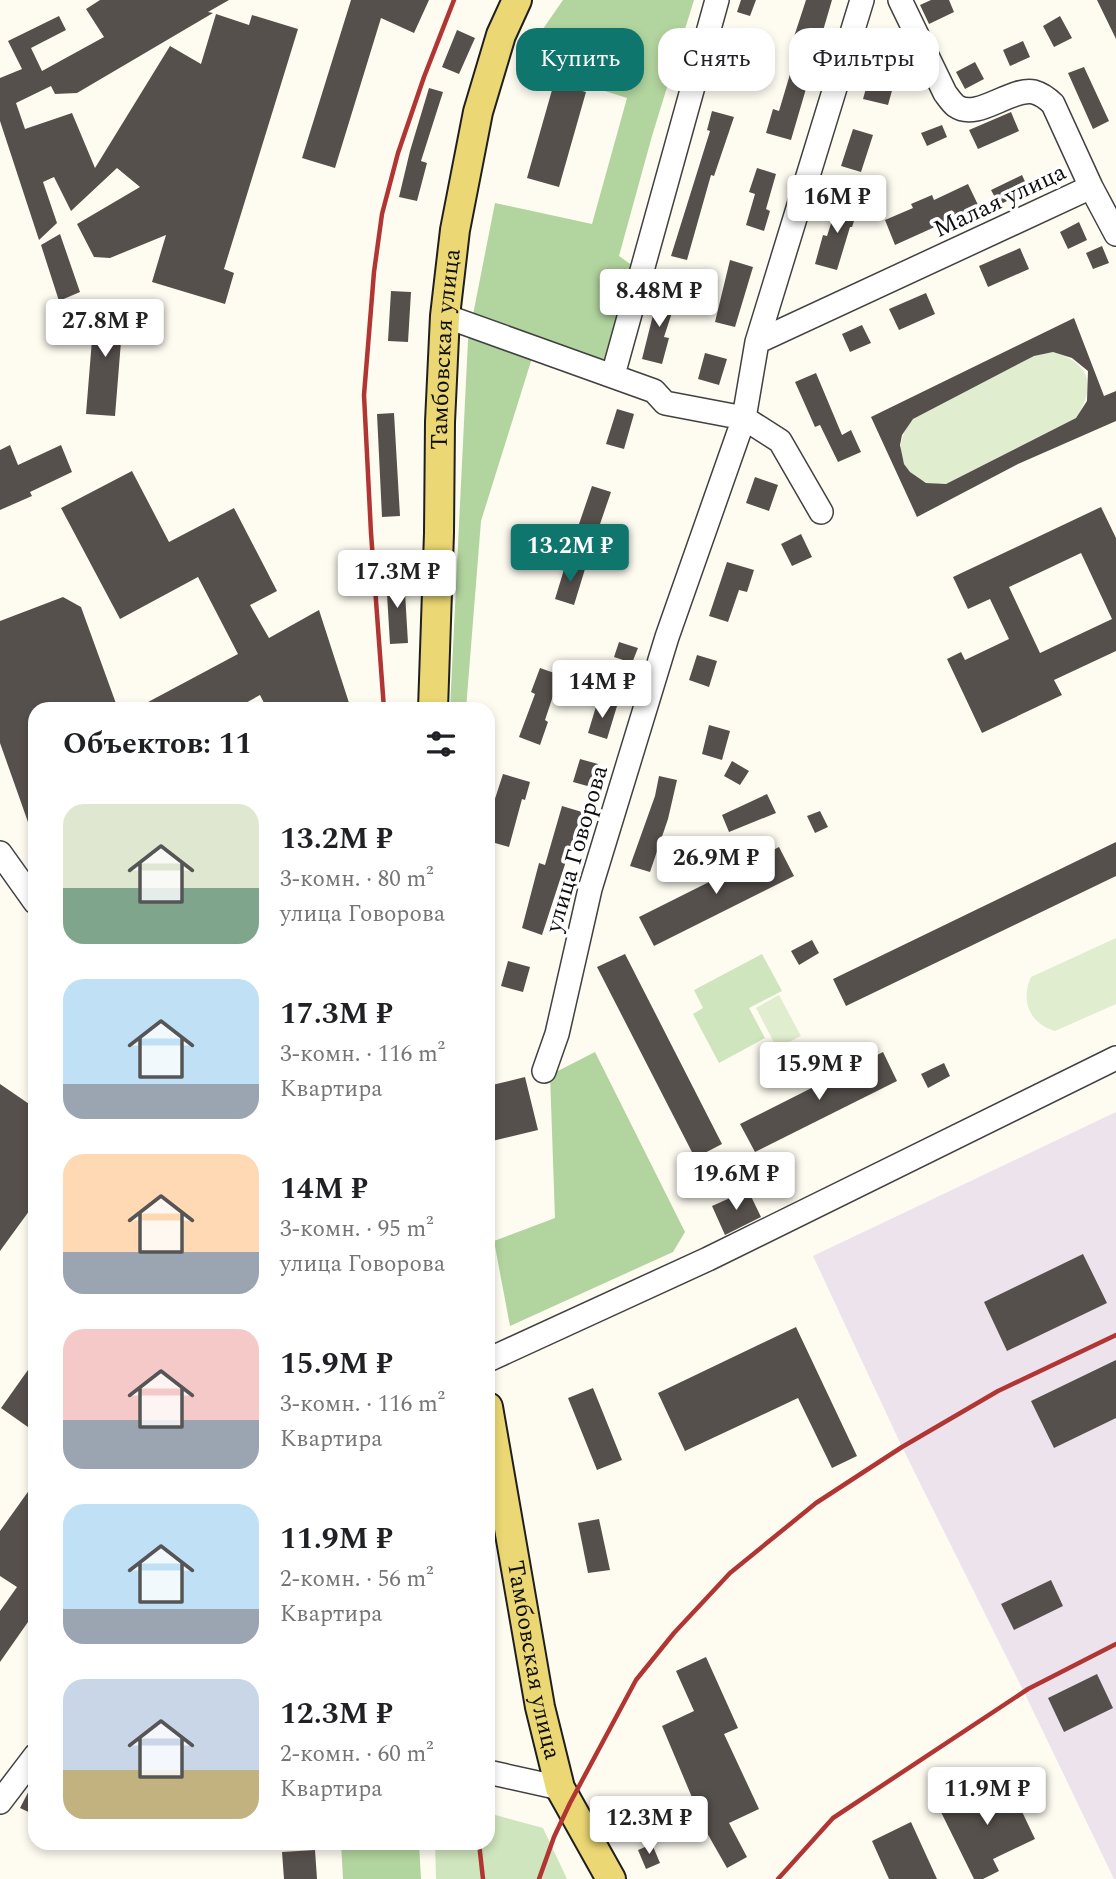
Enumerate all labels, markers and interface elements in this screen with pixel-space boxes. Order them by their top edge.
chip: Купить [516,28,644,91]
chip: Снять [658,28,775,91]
chip: Фильтры [789,28,939,91]
street label: Малая улица [928,154,1073,248]
pin: 16M ₽ [788,176,886,235]
text: 16M ₽ [803,180,871,215]
street label: Тамбовская улица [422,246,471,450]
pin: 8.48M ₽ [594,270,724,329]
text: 8.48M ₽ [616,274,702,309]
pin: 27.8M ₽ [40,300,170,359]
text: 27.8M ₽ [62,304,148,339]
pin: 13.2M ₽ [505,524,635,584]
text: 13.2M ₽ [527,529,613,564]
pin: 17.3M ₽ [332,550,462,610]
text: 17.3M ₽ [354,555,440,590]
pin: 14M ₽ [553,660,651,720]
text: 14M ₽ [568,665,636,700]
text: Объектов: 11 [63,721,252,767]
icon: filters [422,725,460,763]
street label: улица Говорова [536,761,618,938]
text: 13.2M ₽ [280,816,393,862]
icon: home [119,832,203,916]
pin: 26.9M ₽ [651,836,781,896]
text: 26.9M ₽ [673,841,759,876]
text: 3-комн. · 80 m² [280,862,434,897]
text: улица Говорова [280,897,445,932]
text: 17.3M ₽ [280,991,393,1037]
icon: home [119,1007,203,1091]
text: 3-комн. · 116 m² [280,1037,445,1072]
pin: 15.9M ₽ [754,1042,884,1102]
text: 15.9M ₽ [776,1047,862,1082]
text: Квартира [280,1072,383,1107]
pin: 19.6M ₽ [671,1152,801,1212]
text: 19.6M ₽ [693,1157,779,1192]
text: 14M ₽ [280,1166,368,1212]
icon: home [119,1182,203,1266]
text: 3-комн. · 95 m² [280,1212,434,1247]
text: улица Говорова [280,1247,445,1282]
text: 15.9M ₽ [280,1341,393,1387]
icon: home [119,1357,203,1441]
text: 3-комн. · 116 m² [280,1387,445,1422]
text: Квартира [280,1422,383,1457]
text: 11.9M ₽ [280,1516,393,1562]
icon: home [119,1532,203,1616]
street label: Тамбовская улица [497,1558,570,1763]
text: 2-комн. · 56 m² [280,1562,434,1597]
text: Квартира [280,1597,383,1632]
text: 12.3M ₽ [280,1691,393,1737]
icon: home [119,1707,203,1791]
text: 2-комн. · 60 m² [280,1737,434,1772]
pin: 11.9M ₽ [922,1768,1052,1827]
text: Квартира [280,1772,383,1807]
text: 11.9M ₽ [944,1772,1030,1807]
pin: 12.3M ₽ [584,1797,714,1856]
text: 12.3M ₽ [606,1801,692,1836]

